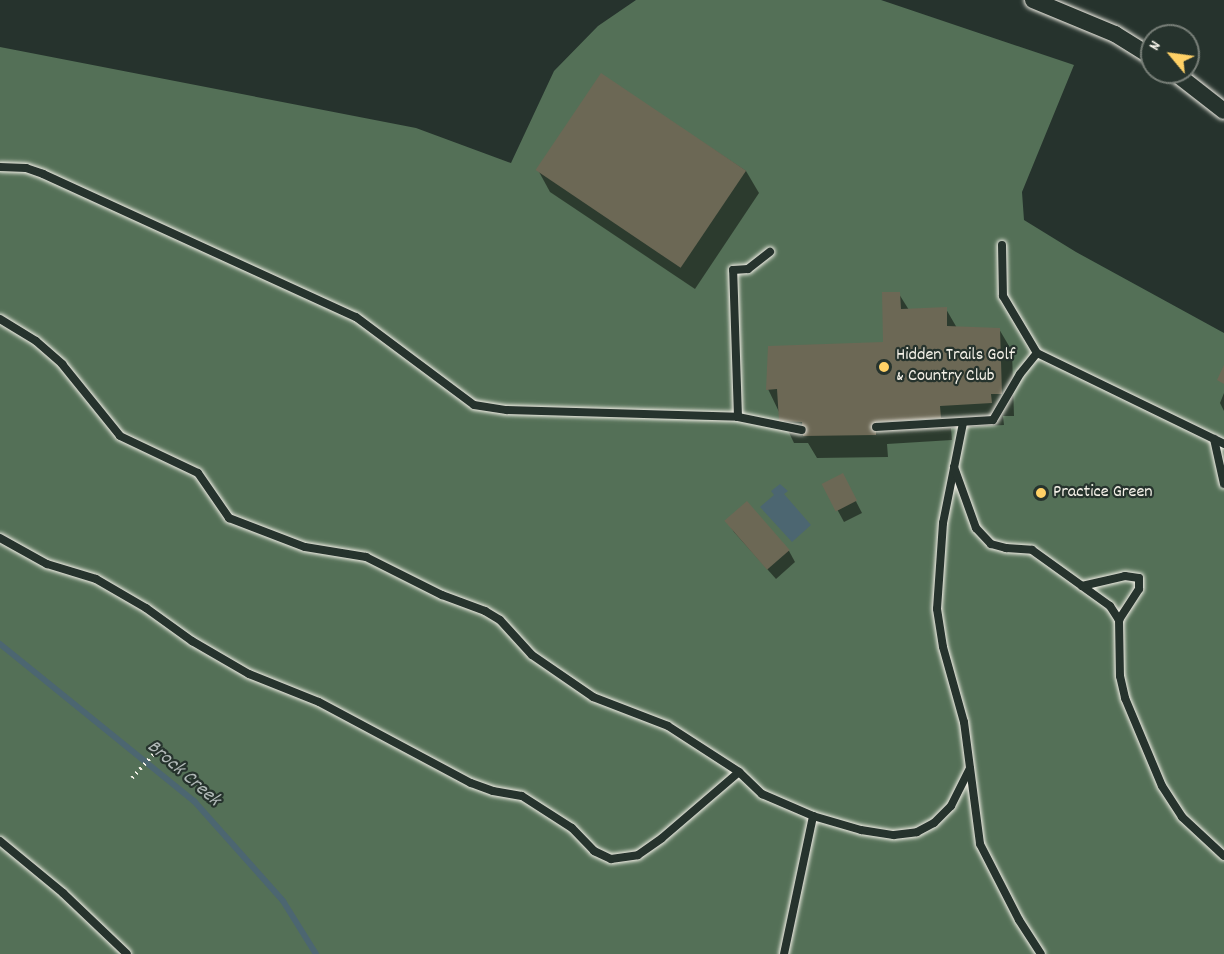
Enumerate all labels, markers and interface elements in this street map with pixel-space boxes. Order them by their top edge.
north arrow [1140,24,1200,84]
text: N [1144,37,1168,55]
place label: Hidden Trails Golf & Country Club [896,346,1015,388]
marker: Hidden Trails Golf & Country Club [877,360,891,374]
place label: Practice Green [1053,482,1153,504]
marker: Practice Green [1034,486,1048,500]
water label: Brock Creek [141,736,225,812]

